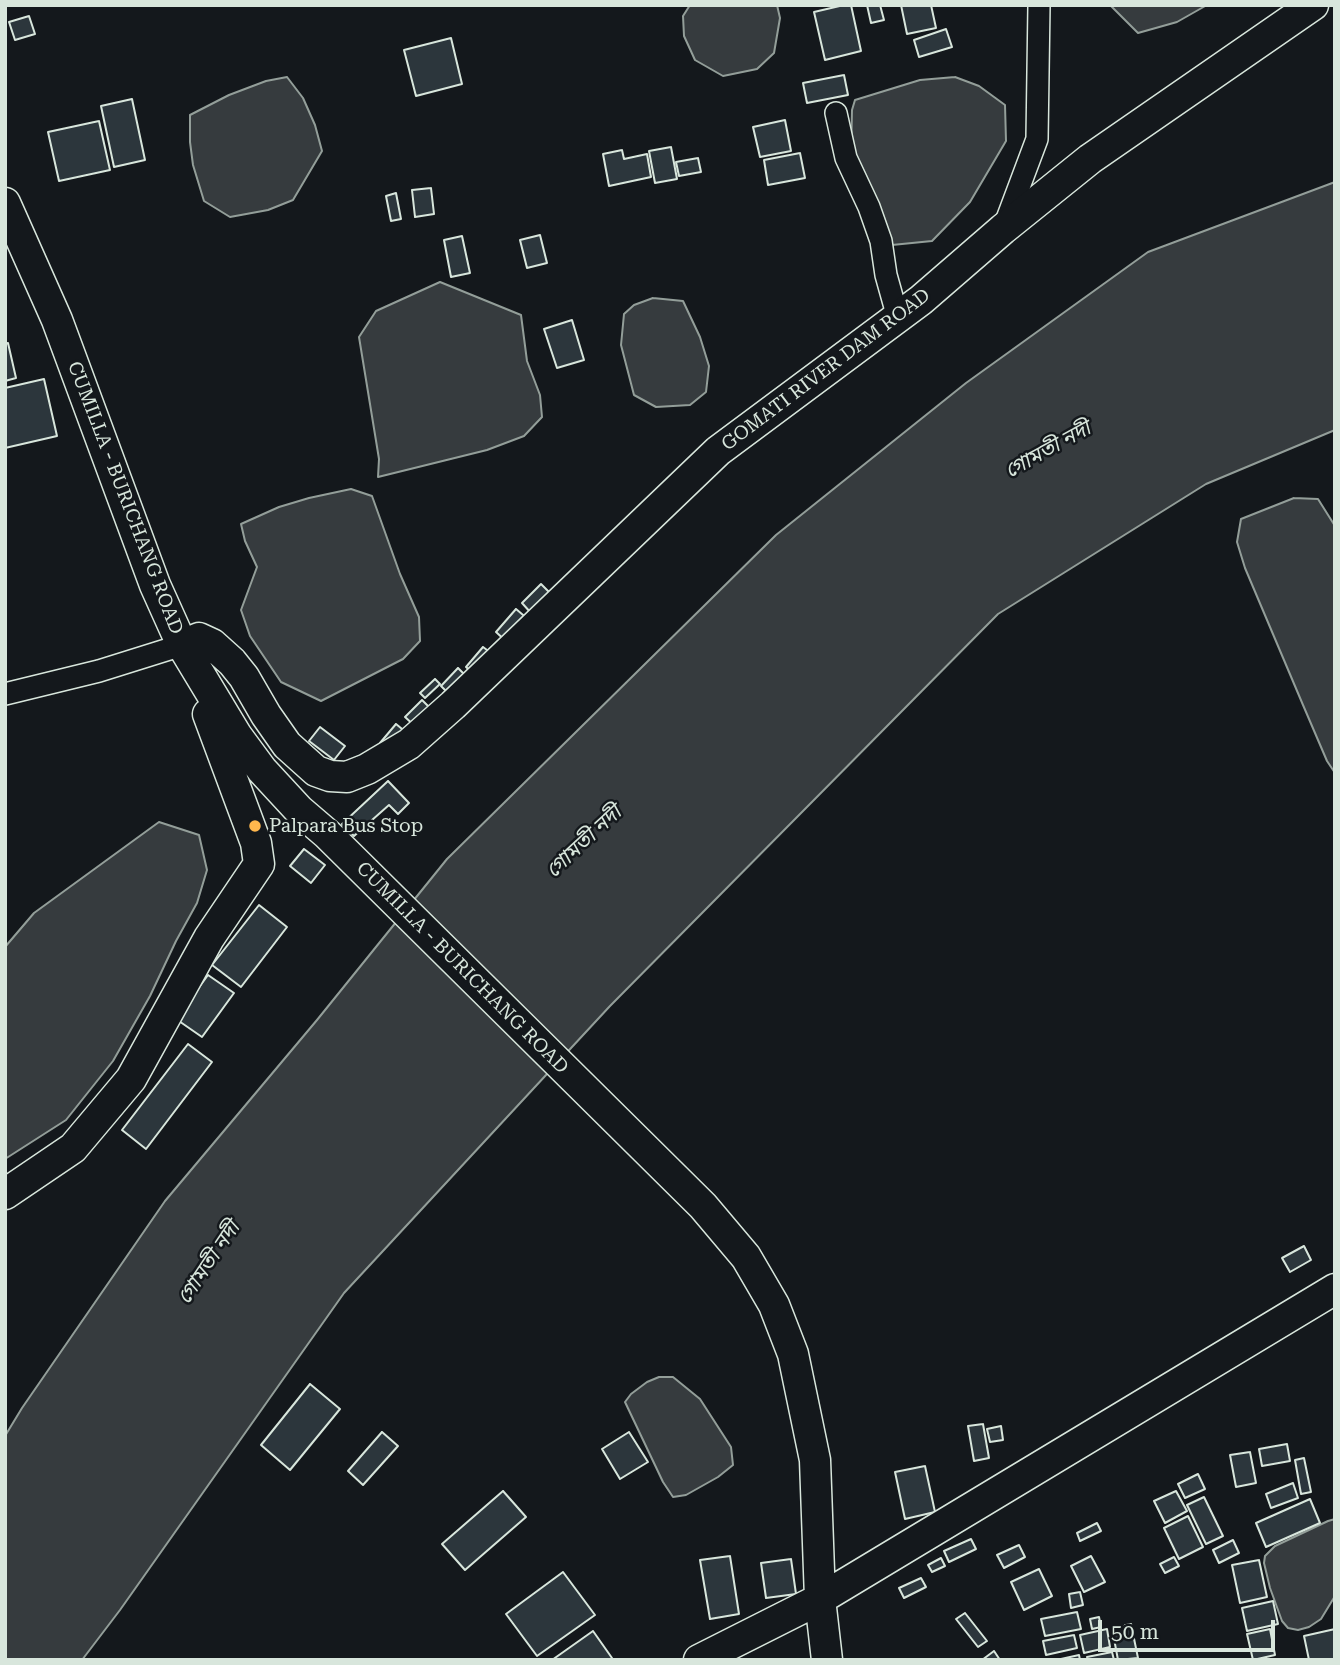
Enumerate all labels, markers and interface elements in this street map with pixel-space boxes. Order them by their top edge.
street label: GOMATI RIVER DAM ROAD [717,284,935,456]
street label: CUMILLA - BURICHANG ROAD [62,358,188,638]
water label: গোমতী নদী [1001,416,1095,484]
water label: গোমতী নদী [541,801,627,883]
place label: Palpara Bus Stop [269,815,423,837]
marker: Palpara Bus Stop [247,818,263,834]
street label: CUMILLA - BURICHANG ROAD [351,857,573,1079]
water label: গোমতী নদী [172,1217,246,1309]
scale bar [1102,1606,1279,1650]
text: 50 m [1111,1620,1159,1644]

